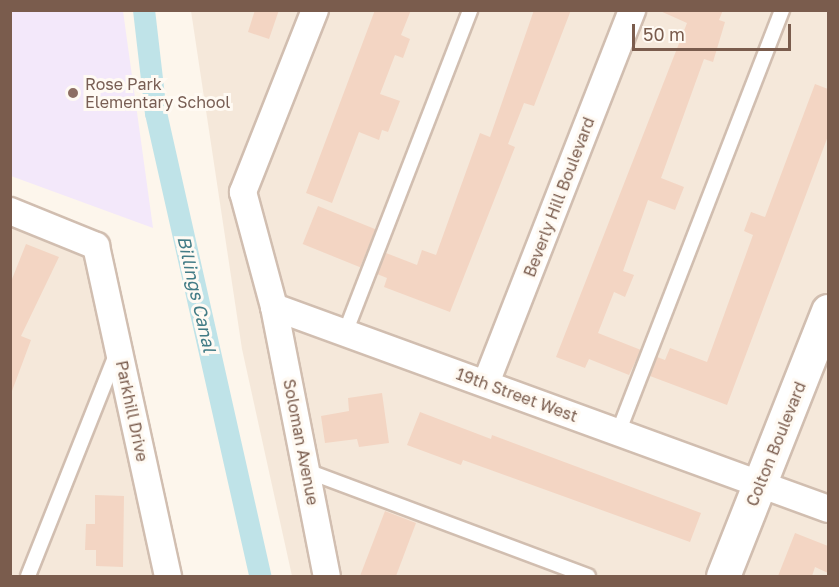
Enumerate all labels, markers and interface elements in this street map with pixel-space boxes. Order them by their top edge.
scale bar [635,12,794,50]
text: 50 m [643,23,685,45]
place label: Rose Park Elementary School [85,74,230,112]
marker: Rose Park Elementary School [66,86,80,100]
street label: Beverly Hill Boulevard [520,114,598,280]
water label: Billings Canal [173,234,221,354]
street label: Parkhill Drive [112,359,152,463]
street label: 19th Street West [454,364,580,426]
street label: Soloman Avenue [279,377,323,507]
street label: Colton Boulevard [742,379,810,509]

